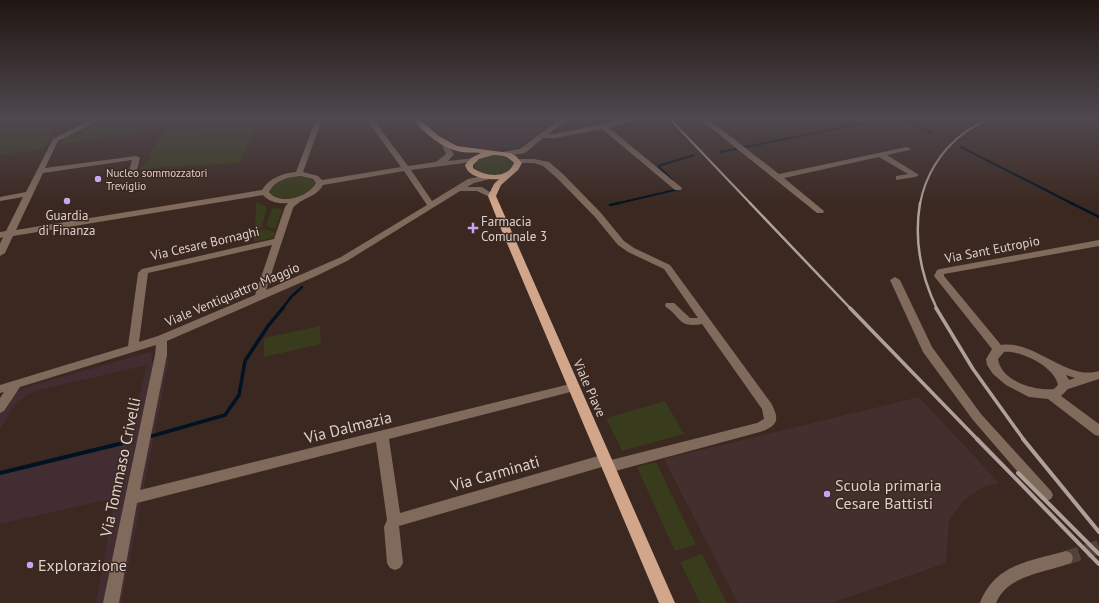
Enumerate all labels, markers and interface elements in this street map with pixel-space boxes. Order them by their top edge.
place label: Nucleo sommozzatori Treviglio [106,166,207,193]
marker: Nucleo sommozzatori Treviglio [93,174,103,184]
marker: Guardia di Finanza [62,196,72,206]
place label: Guardia di Finanza [38,207,96,239]
place label: Farmacia Comunale 3 [481,213,547,245]
street label: Via Cesare Bornaghi [148,223,261,264]
marker: Farmacia Comunale 3 [468,223,478,233]
street label: Via Sant Eutropio [942,232,1041,267]
street label: Viale Ventiquattro Maggio [162,258,302,331]
street label: Viale Piave [569,356,610,420]
street label: Via Tommaso Crivelli [95,396,145,539]
street label: Via Dalmazia [301,407,394,448]
street label: Via Carminati [447,451,542,496]
place label: Scuola primaria Cesare Battisti [835,475,942,513]
marker: Scuola primaria Cesare Battisti [822,489,832,499]
place label: Explorazione [38,555,127,575]
marker: Explorazione [25,560,35,570]

